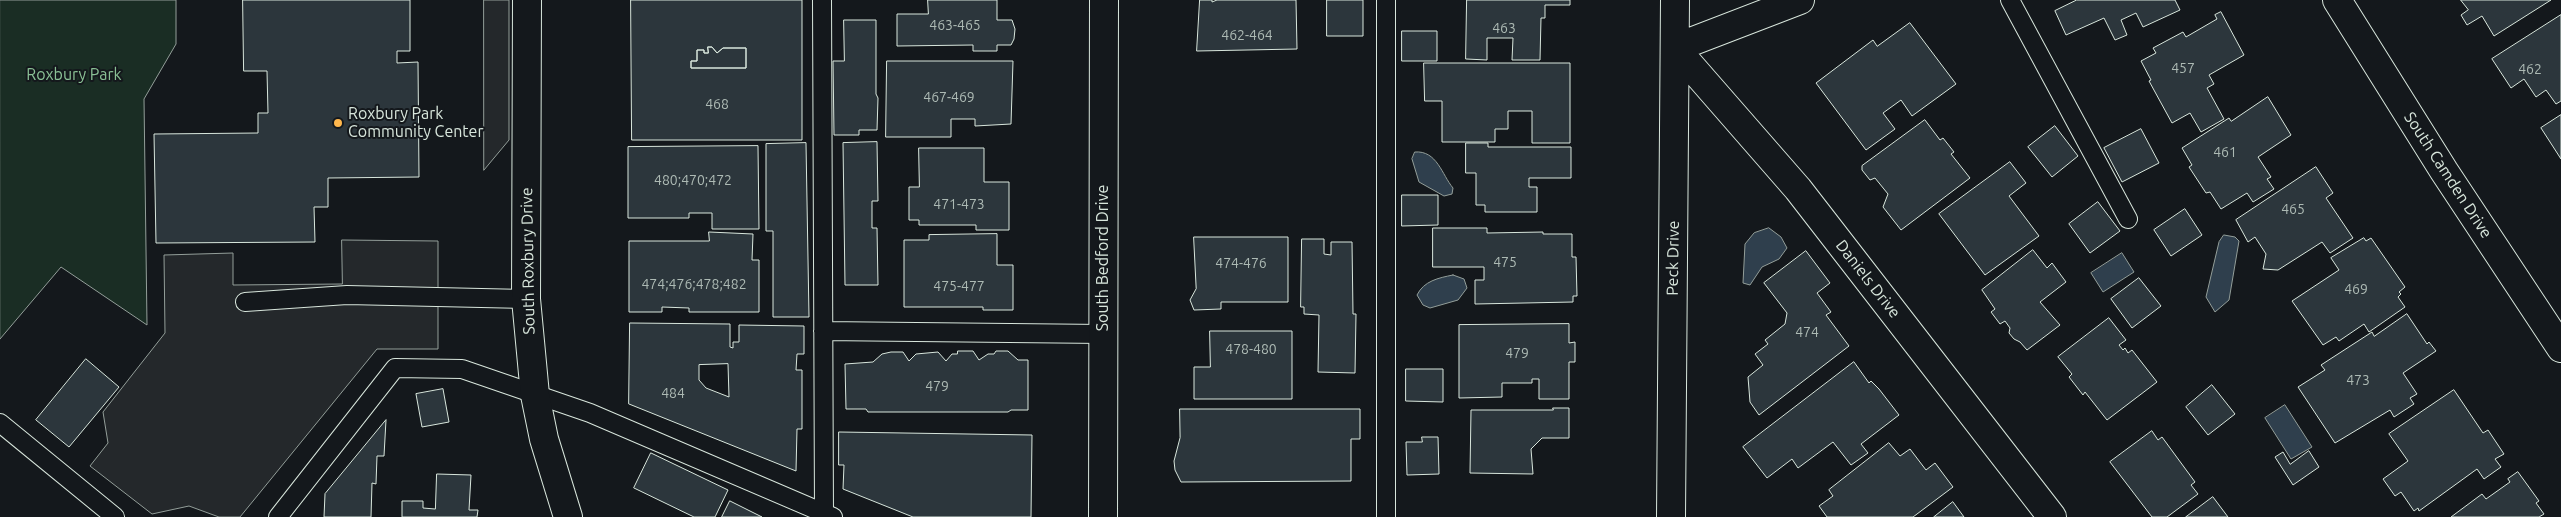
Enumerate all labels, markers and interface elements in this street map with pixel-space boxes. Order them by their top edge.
house number: 463-465 [929,17,981,33]
house number: 463 [1492,20,1516,36]
house number: 462-464 [1221,27,1273,43]
house number: 457 [2171,60,2195,76]
house number: 462 [2518,61,2542,77]
park label: Roxbury Park [26,65,122,85]
house number: 467-469 [923,89,975,105]
house number: 468 [705,96,729,112]
place label: Roxbury Park Community Center [348,104,484,142]
street label: South Camden Drive [2400,108,2496,242]
marker: Roxbury Park Community Center [332,117,344,129]
house number: 461 [2213,144,2237,160]
house number: 480;470;472 [654,172,732,188]
street label: South Bedford Drive [1093,185,1113,331]
street label: South Roxbury Drive [517,187,539,335]
house number: 471-473 [933,196,985,212]
house number: 465 [2281,201,2305,217]
street label: Peck Drive [1663,220,1683,296]
street label: Daniels Drive [1831,236,1905,322]
house number: 475 [1493,254,1517,270]
house number: 474-476 [1215,255,1267,271]
house number: 474;476;478;482 [641,276,747,292]
house number: 475-477 [933,278,985,294]
house number: 469 [2344,281,2368,297]
house number: 474 [1795,324,1819,340]
house number: 478-480 [1225,341,1277,357]
house number: 479 [1505,345,1529,361]
house number: 473 [2346,372,2370,388]
house number: 479 [925,378,949,394]
house number: 484 [661,385,685,401]

